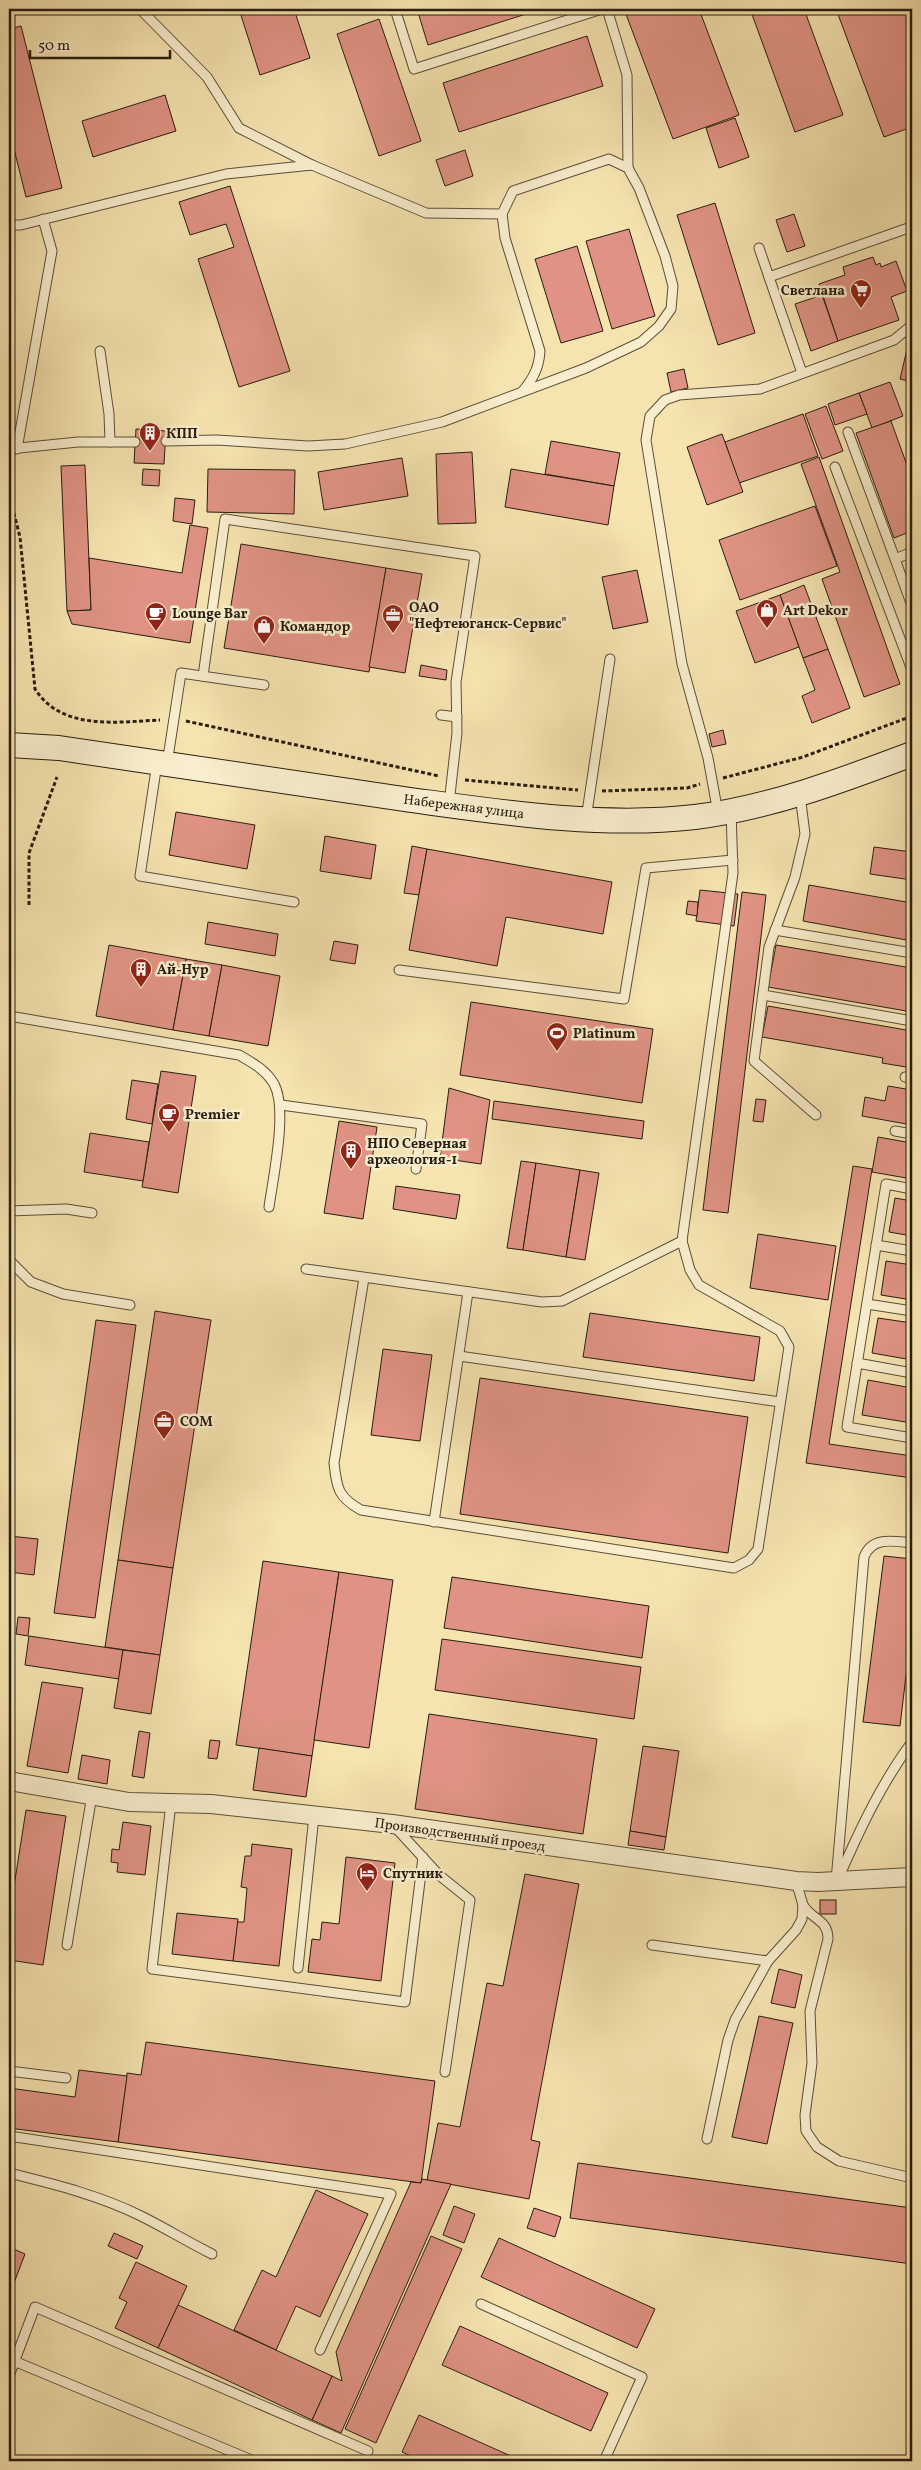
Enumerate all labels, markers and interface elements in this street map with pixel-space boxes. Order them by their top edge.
scale bar [30,28,170,60]
text: 50 m [38,36,70,57]
supermarket icon: Светлана [849,278,873,309]
place label: Светлана [781,282,845,301]
building icon: КПП [138,421,162,452]
place label: КПП [166,425,198,444]
shop icon: Art Dekor [755,598,779,629]
place label: ОАО "Нефтеюганск-Сервис" [409,599,567,634]
cafe icon: Lounge Bar [144,601,168,632]
place label: Art Dekor [783,602,848,621]
office icon: ОАО "Нефтеюганск-Сервис" [381,603,405,634]
place label: Lounge Bar [172,605,248,624]
shop icon: Командор [252,614,276,645]
place label: Командор [280,618,350,637]
street label: Набережная улица [402,791,525,824]
building icon: Ай-Нур [129,957,153,988]
place label: Ай-Нур [157,961,209,980]
sports icon: Platinum [545,1021,569,1052]
place label: Platinum [573,1025,636,1044]
cafe icon: Premier [157,1102,181,1133]
place label: Premier [185,1106,240,1125]
place label: НПО Северная археология-1 [367,1135,467,1170]
building icon: НПО Северная археология-1 [339,1139,363,1170]
office icon: СОМ [152,1409,176,1440]
place label: СОМ [180,1413,213,1432]
street label: Производственный проезд [373,1814,547,1857]
hotel icon: Спутник [355,1861,379,1892]
place label: Спутник [383,1865,444,1884]

